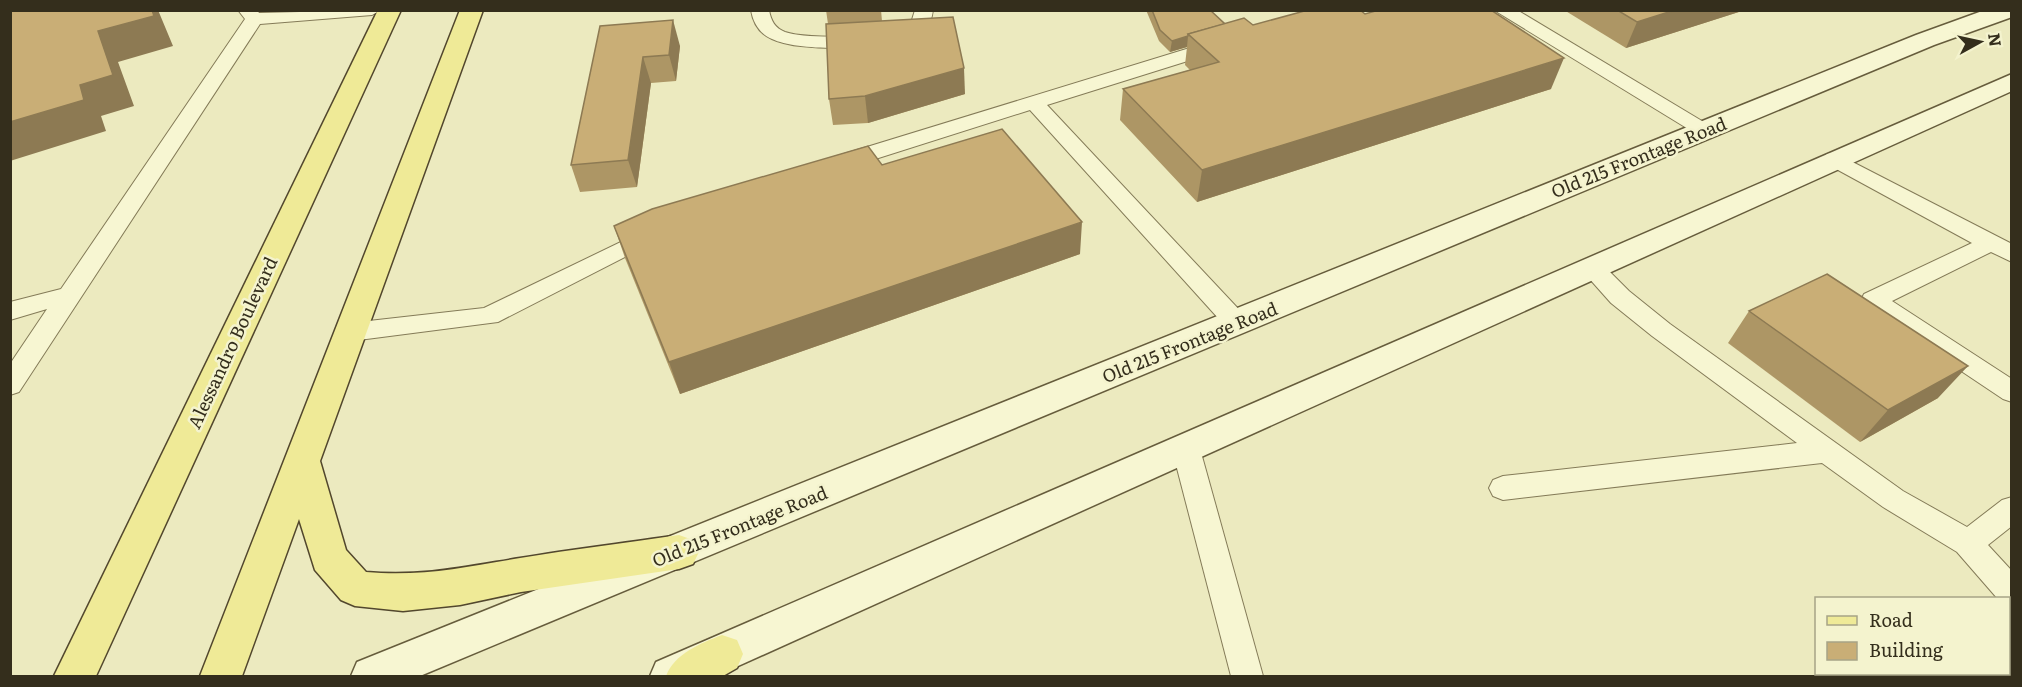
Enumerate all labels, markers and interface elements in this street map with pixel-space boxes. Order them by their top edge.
north arrow [1950,12,2010,72]
text: N [1983,31,2009,48]
street label: Old 215 Frontage Road [1547,109,1730,204]
street label: Alessandro Boulevard [180,252,283,433]
street label: Old 215 Frontage Road [1098,294,1281,389]
street label: Old 215 Frontage Road [648,478,831,573]
legend [1815,597,2010,675]
text: Road [1869,606,1913,633]
text: Building [1869,636,1944,663]

